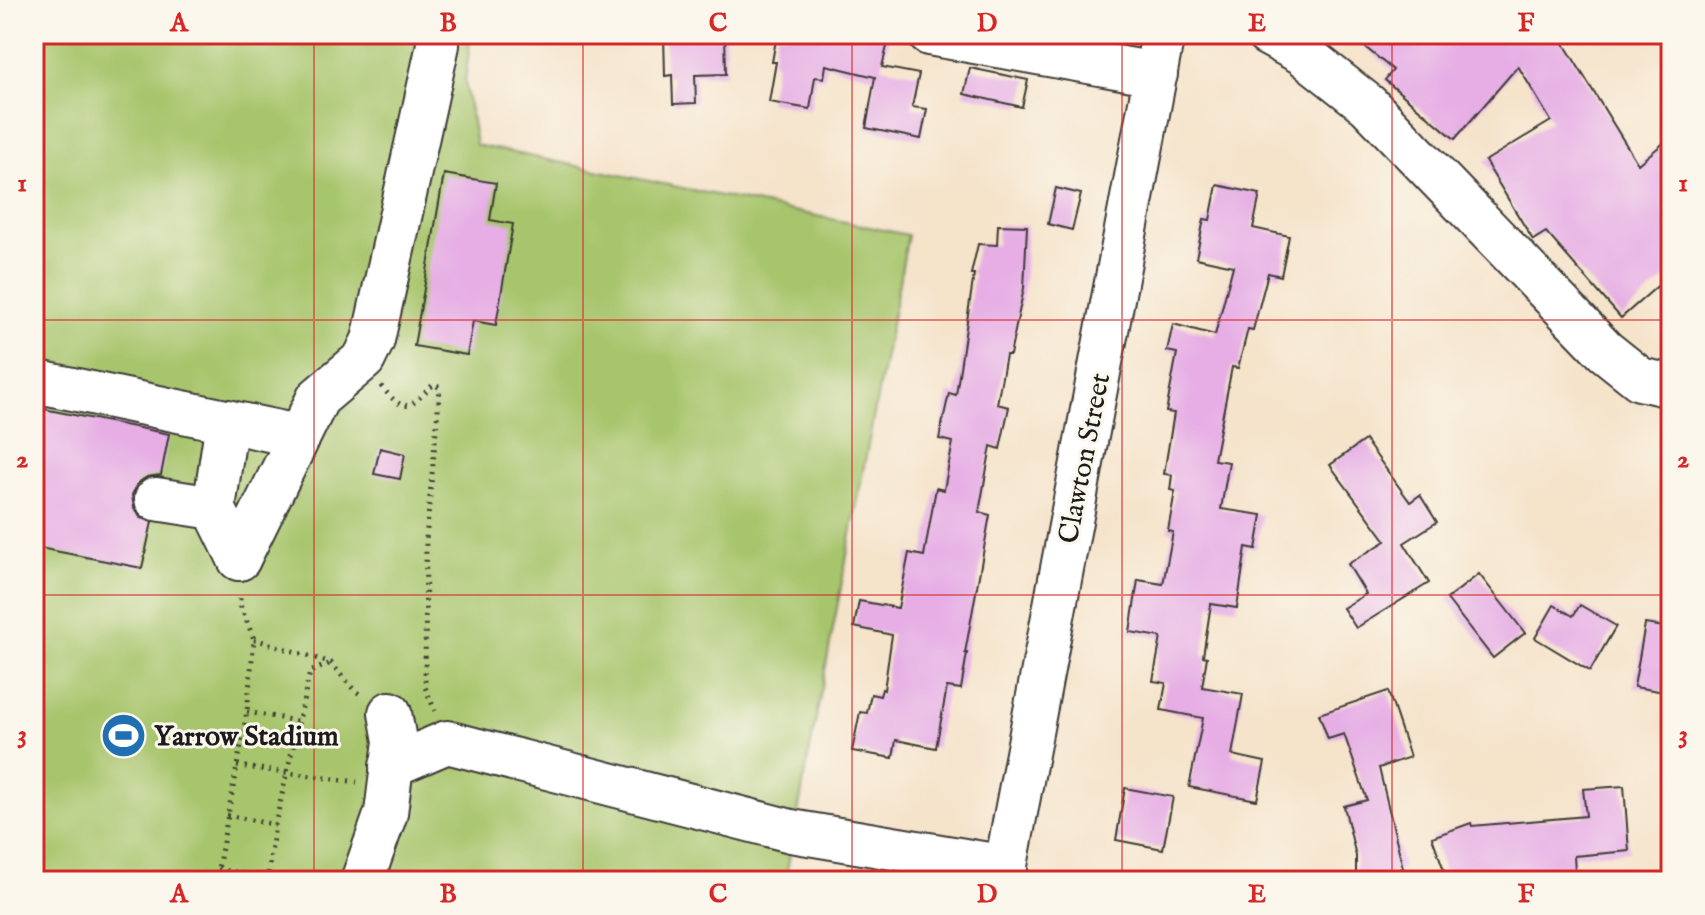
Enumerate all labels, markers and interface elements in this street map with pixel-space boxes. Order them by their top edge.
text: A [169,7,189,40]
text: B [439,7,457,40]
text: C [709,7,728,40]
text: D [977,7,998,40]
text: E [1248,7,1266,40]
text: F [1518,7,1535,40]
text: 1 [17,167,27,200]
text: 1 [1678,167,1688,200]
street label: Clawton Street [1052,370,1119,547]
text: 2 [16,443,28,476]
text: 2 [1677,443,1689,476]
sports icon: Yarrow Stadium [99,711,147,759]
text: 3 [17,718,27,751]
text: 3 [1678,718,1688,751]
place label: Yarrow Stadium [154,720,339,755]
text: A [169,878,189,911]
text: B [439,878,457,911]
text: C [709,878,728,911]
text: D [977,878,998,911]
text: E [1248,878,1266,911]
text: F [1518,878,1535,911]

